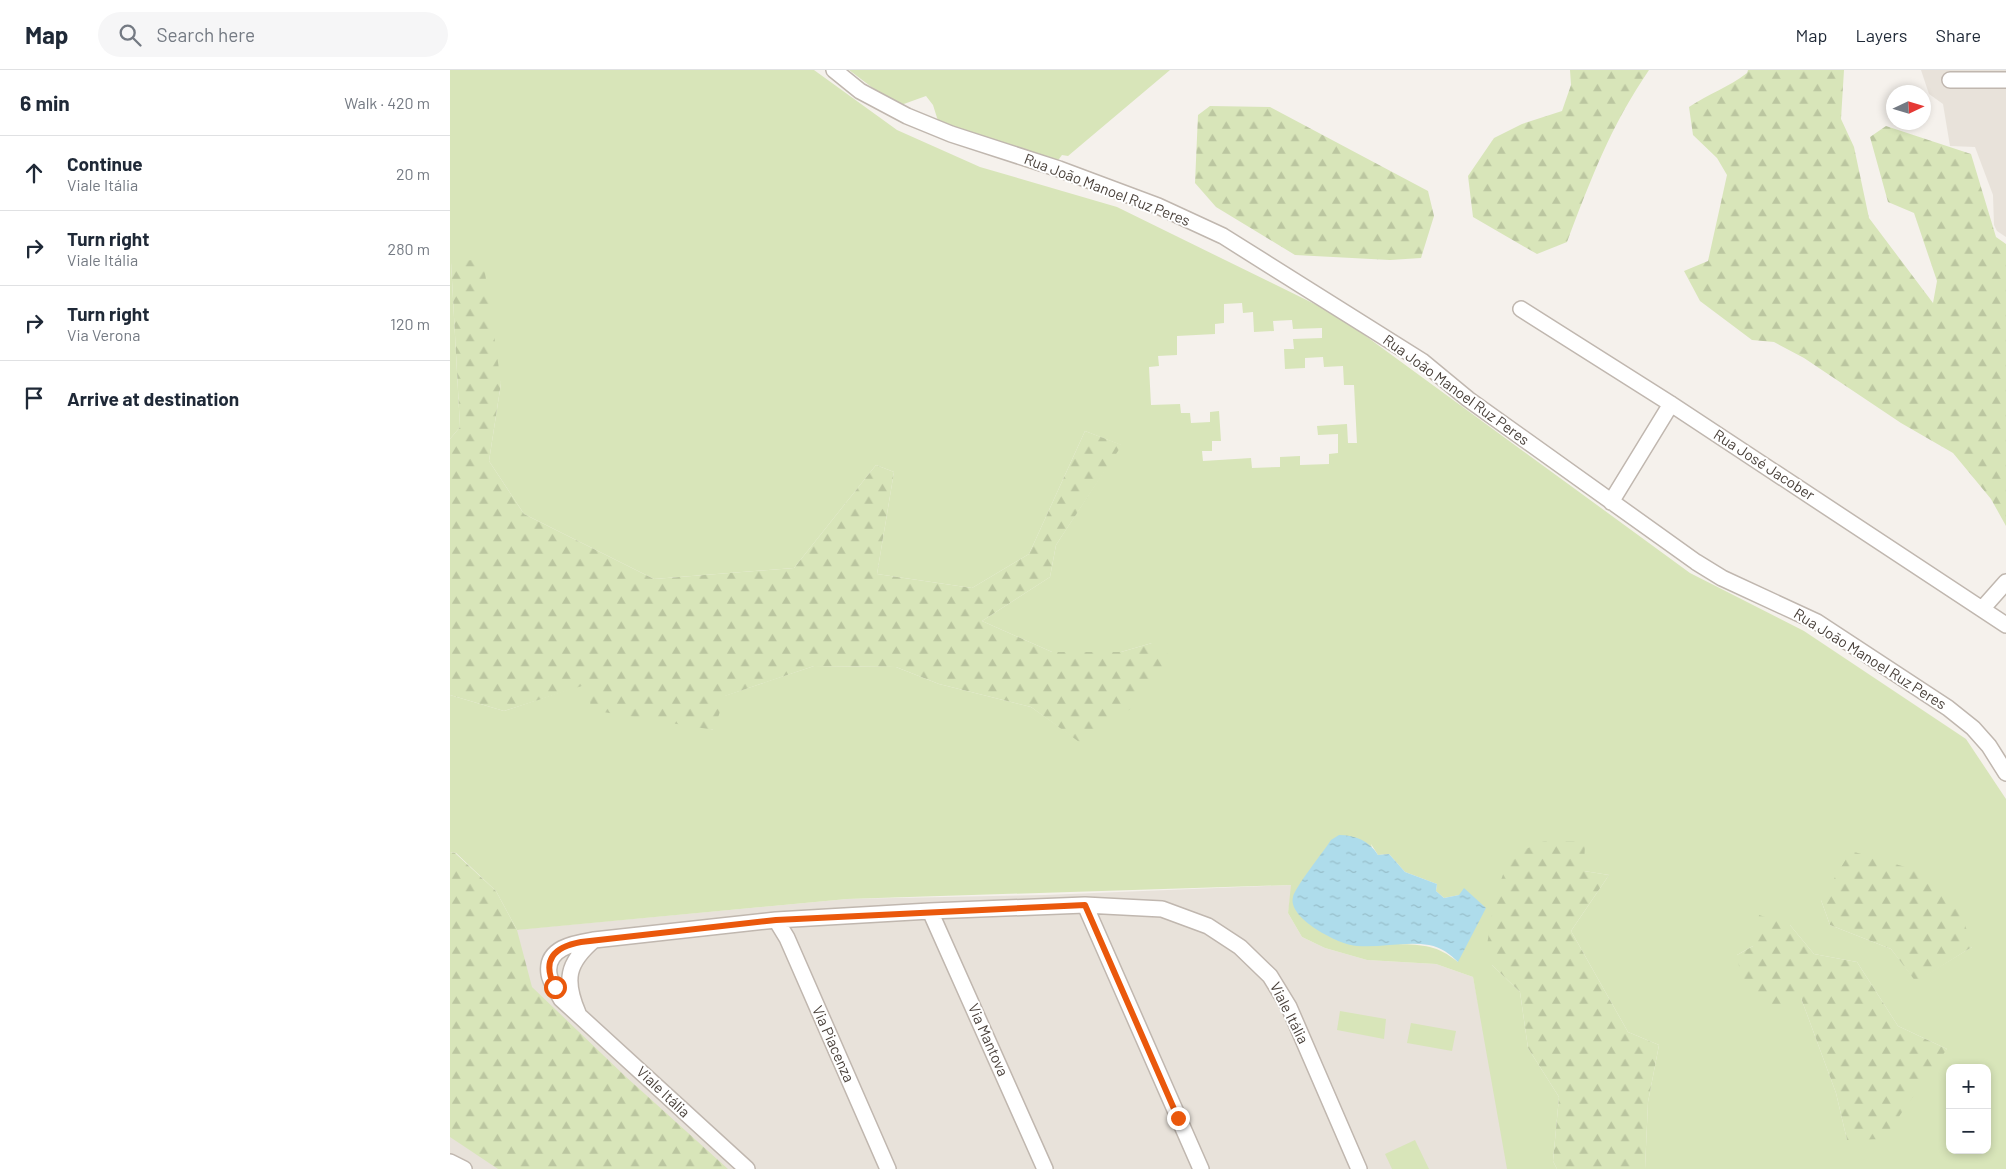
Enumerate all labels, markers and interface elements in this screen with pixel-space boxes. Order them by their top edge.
search box [98,12,448,57]
text: Map [25,20,68,49]
icon: search [116,21,144,49]
text: Search here [156,23,255,46]
text: Map [1795,24,1827,46]
text: Layers [1855,24,1908,46]
text: Share [1936,24,1981,46]
north arrow [1886,85,1931,130]
text: 6 min [20,90,70,115]
text: Walk · 420 m [344,93,430,112]
street label: Rua João Manoel Ruz Peres [1022,149,1193,229]
text: Continue [67,152,143,175]
icon: ahead [20,159,48,187]
text: 20 m [396,164,430,183]
text: Viale Itália [67,175,138,194]
text: Turn right [67,227,149,250]
icon: right [20,234,48,262]
text: 280 m [388,239,430,258]
text: Viale Itália [67,250,138,269]
text: Turn right [67,302,149,325]
icon: right [20,309,48,337]
text: 120 m [390,314,430,333]
text: Via Verona [67,325,140,344]
street label: Rua João Manoel Ruz Peres [1380,330,1533,448]
icon: arrive [20,384,48,412]
text: Arrive at destination [67,387,239,410]
street label: Rua José Jacober [1711,425,1819,504]
street label: Rua João Manoel Ruz Peres [1791,604,1950,713]
route start [544,976,567,999]
street label: Viale Itália [1267,979,1313,1046]
street label: Via Mantova [965,1001,1013,1079]
street label: Via Piacenza [809,1003,859,1085]
street label: Viale Itália [633,1062,694,1121]
map controls [1946,1064,1991,1154]
button: + [1946,1064,1991,1109]
route end [1167,1107,1190,1130]
button: − [1946,1109,1991,1154]

